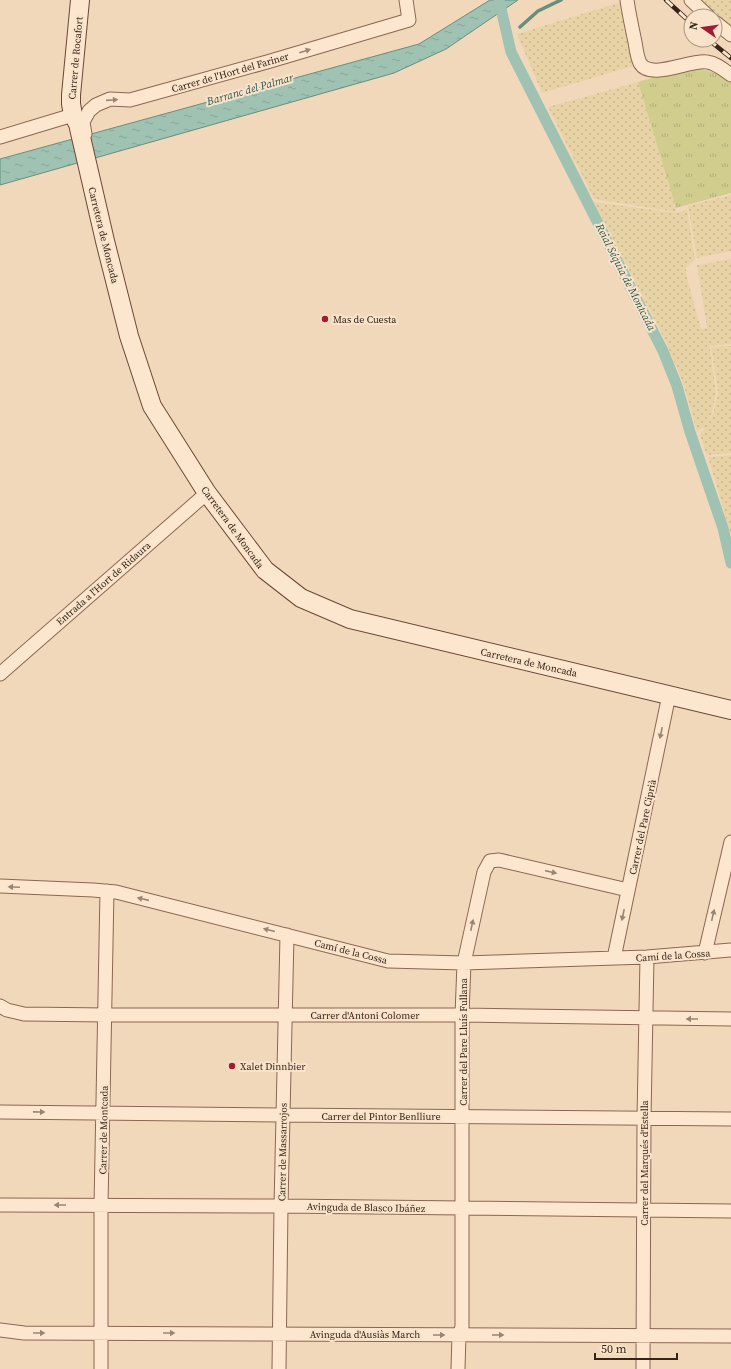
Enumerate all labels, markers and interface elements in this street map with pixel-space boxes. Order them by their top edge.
north arrow [683,8,723,48]
street label: Carrer de Rocafort [65,15,86,100]
text: N [686,20,702,31]
one-way arrow [299,48,311,54]
street label: Carrer de l'Hort del Fariner [170,49,291,95]
water label: Barranc del Palmar [204,70,296,109]
one-way arrow [106,97,118,104]
street label: Carretera de Moncada [85,186,122,286]
water label: Reial Séquia de Montcada [591,220,659,334]
place label: Mas de Cuesta [333,313,397,326]
marker: Mas de Cuesta [320,314,330,324]
street label: Carretera de Moncada [198,484,267,572]
street label: Entrada a l'Hort de Ridaura [53,538,154,628]
street label: Carretera de Moncada [479,645,579,680]
one-way arrow [658,727,664,739]
street label: Carrer del Pare Ciprià [626,777,659,876]
one-way arrow [545,870,558,876]
one-way arrow [8,883,20,890]
one-way arrow [137,895,149,901]
one-way arrow [619,909,625,921]
one-way arrow [711,909,717,921]
one-way arrow [470,919,476,931]
one-way arrow [263,927,275,933]
street label: Camí de la Cossa [313,936,390,967]
street label: Camí de la Cossa [635,946,712,965]
street label: Carrer del Pare Lluís Fullana [457,977,470,1106]
street label: Carrer d'Antoni Colomer [310,1009,420,1022]
one-way arrow [685,1016,698,1022]
place label: Xalet Dinnbier [240,1060,306,1073]
marker: Xalet Dinnbier [227,1061,237,1071]
street label: Carrer de Montcada [96,1085,111,1174]
street label: Carrer del Marqués d'Estella [638,1099,651,1226]
street label: Carrer de Massarrojos [275,1103,290,1201]
one-way arrow [33,1109,46,1115]
street label: Carrer del Pintor Benlliure [321,1110,441,1123]
street label: Avinguda de Blasco Ibáñez [307,1200,426,1215]
one-way arrow [53,1202,66,1208]
street label: Avinguda d'Ausiàs March [310,1328,420,1341]
one-way arrow [33,1330,46,1336]
one-way arrow [163,1330,176,1336]
one-way arrow [433,1332,446,1338]
one-way arrow [492,1332,505,1338]
scale bar [595,1335,677,1361]
text: 50 m [601,1341,627,1357]

